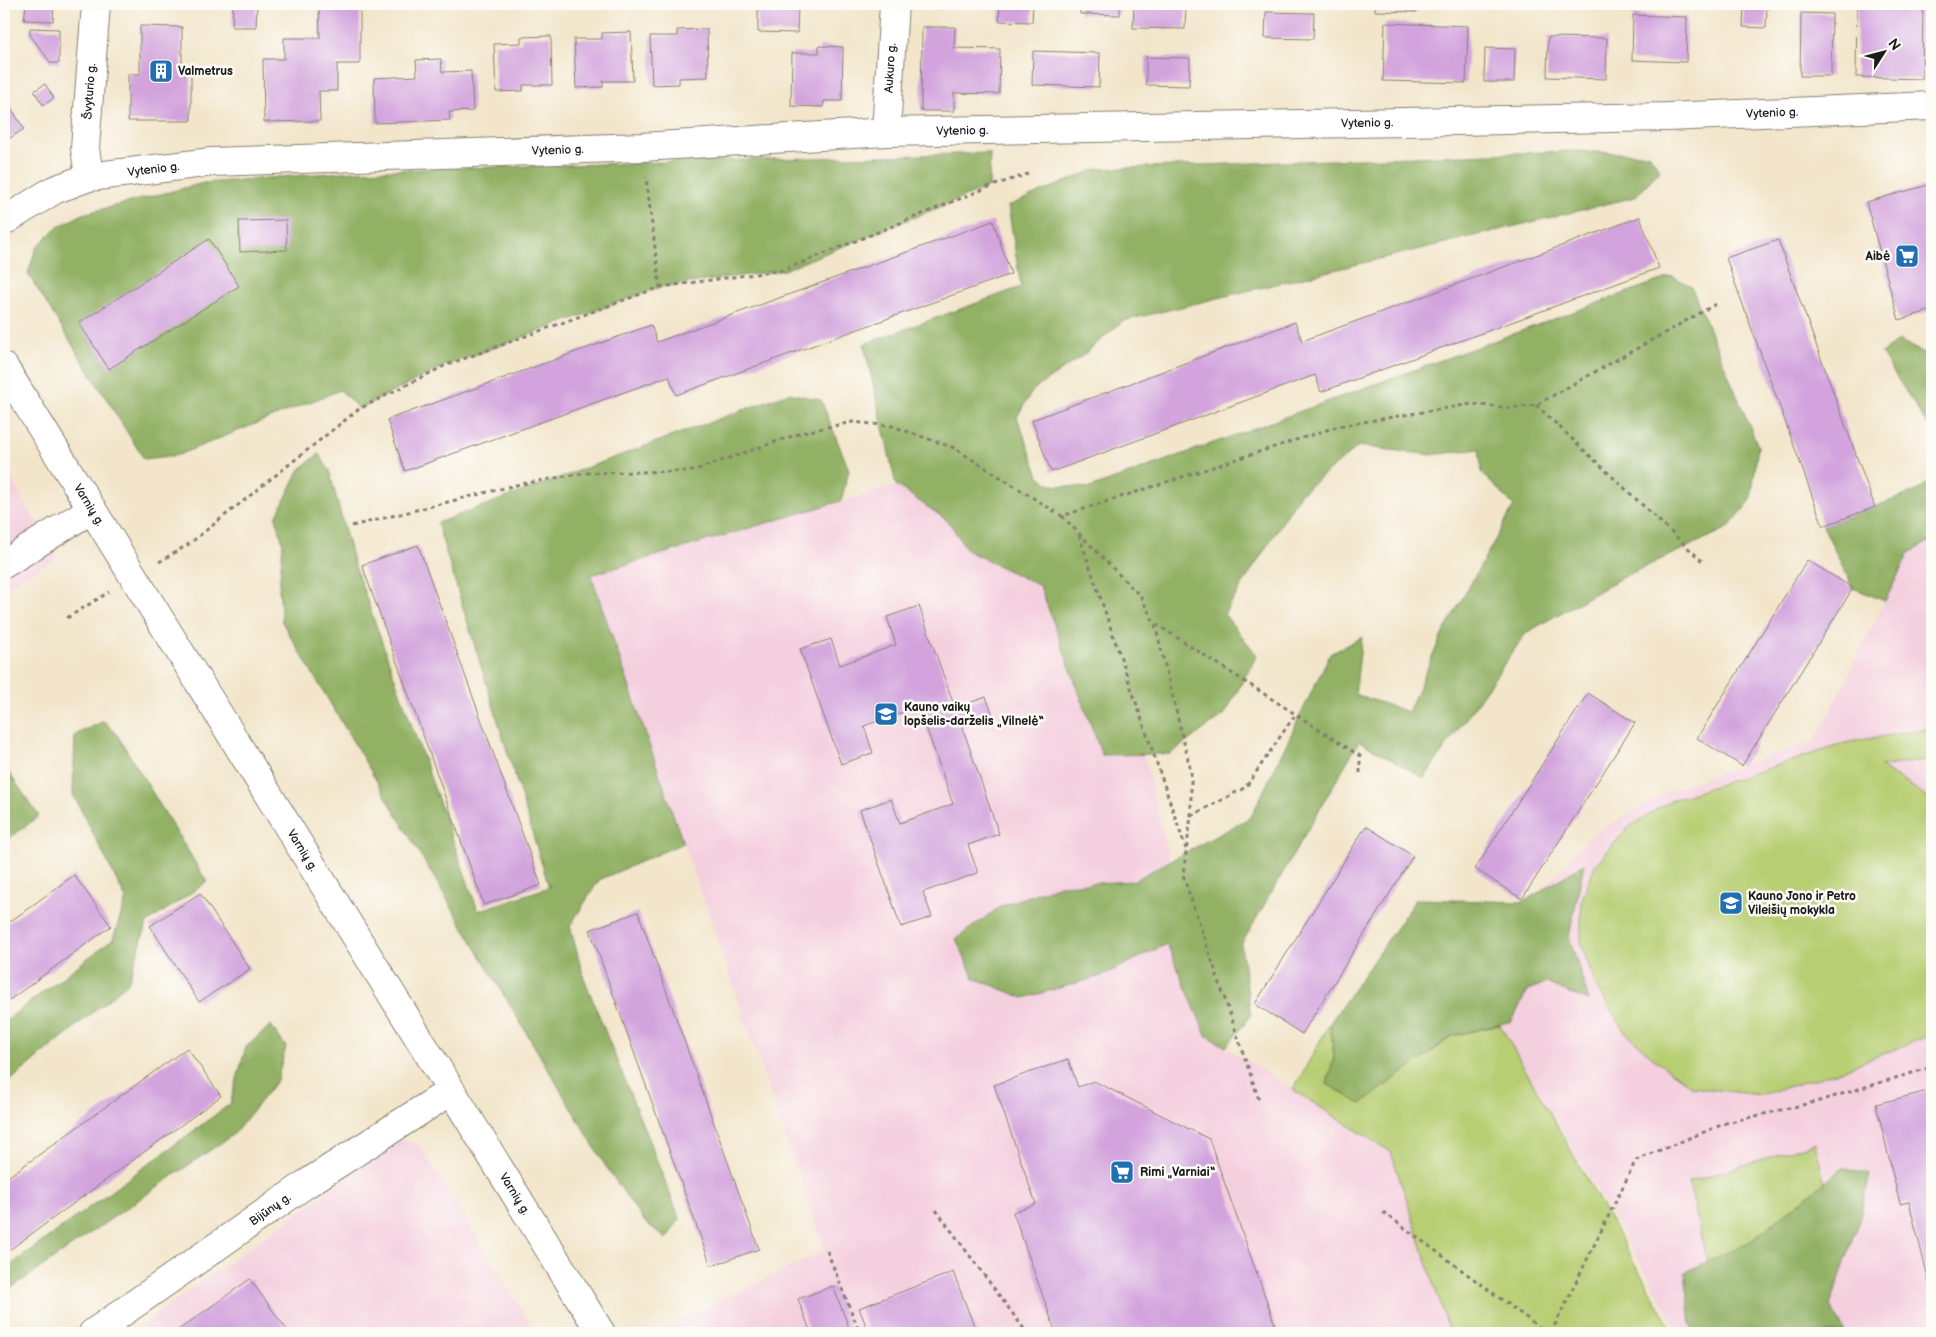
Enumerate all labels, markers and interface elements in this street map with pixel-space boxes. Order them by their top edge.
north arrow [1858,28,1908,78]
text: N [1884,35,1904,54]
street label: Aukuro g. [881,43,900,94]
building icon: Valmetrus [148,58,174,84]
street label: Švyturio g. [79,63,99,120]
place label: Valmetrus [178,64,233,79]
street label: Vytenio g. [1746,105,1798,122]
street label: Vytenio g. [1341,115,1393,131]
street label: Vytenio g. [936,123,988,139]
street label: Vytenio g. [531,142,584,159]
street label: Vytenio g. [127,159,180,180]
supermarket icon: Aibė [1894,243,1920,269]
place label: Aibė [1865,249,1890,264]
street label: Varnių g. [70,481,107,529]
place label: Kauno vaikų lopšelis-darželis „Vilnelė“ [904,700,1044,729]
school or university icon: Kauno vaikų lopšelis-darželis „Vilnelė“ [873,701,899,727]
street label: Varnių g. [284,827,321,874]
place label: Kauno Jono ir Petro Vileišių mokykla [1748,889,1856,918]
school or university icon: Kauno Jono ir Petro Vileišių mokykla [1718,890,1744,916]
supermarket icon: Rimi „Varniai“ [1109,1159,1135,1185]
place label: Rimi „Varniai“ [1140,1165,1216,1180]
street label: Varnių g. [496,1170,533,1218]
street label: Bijūnų g. [247,1190,294,1229]

